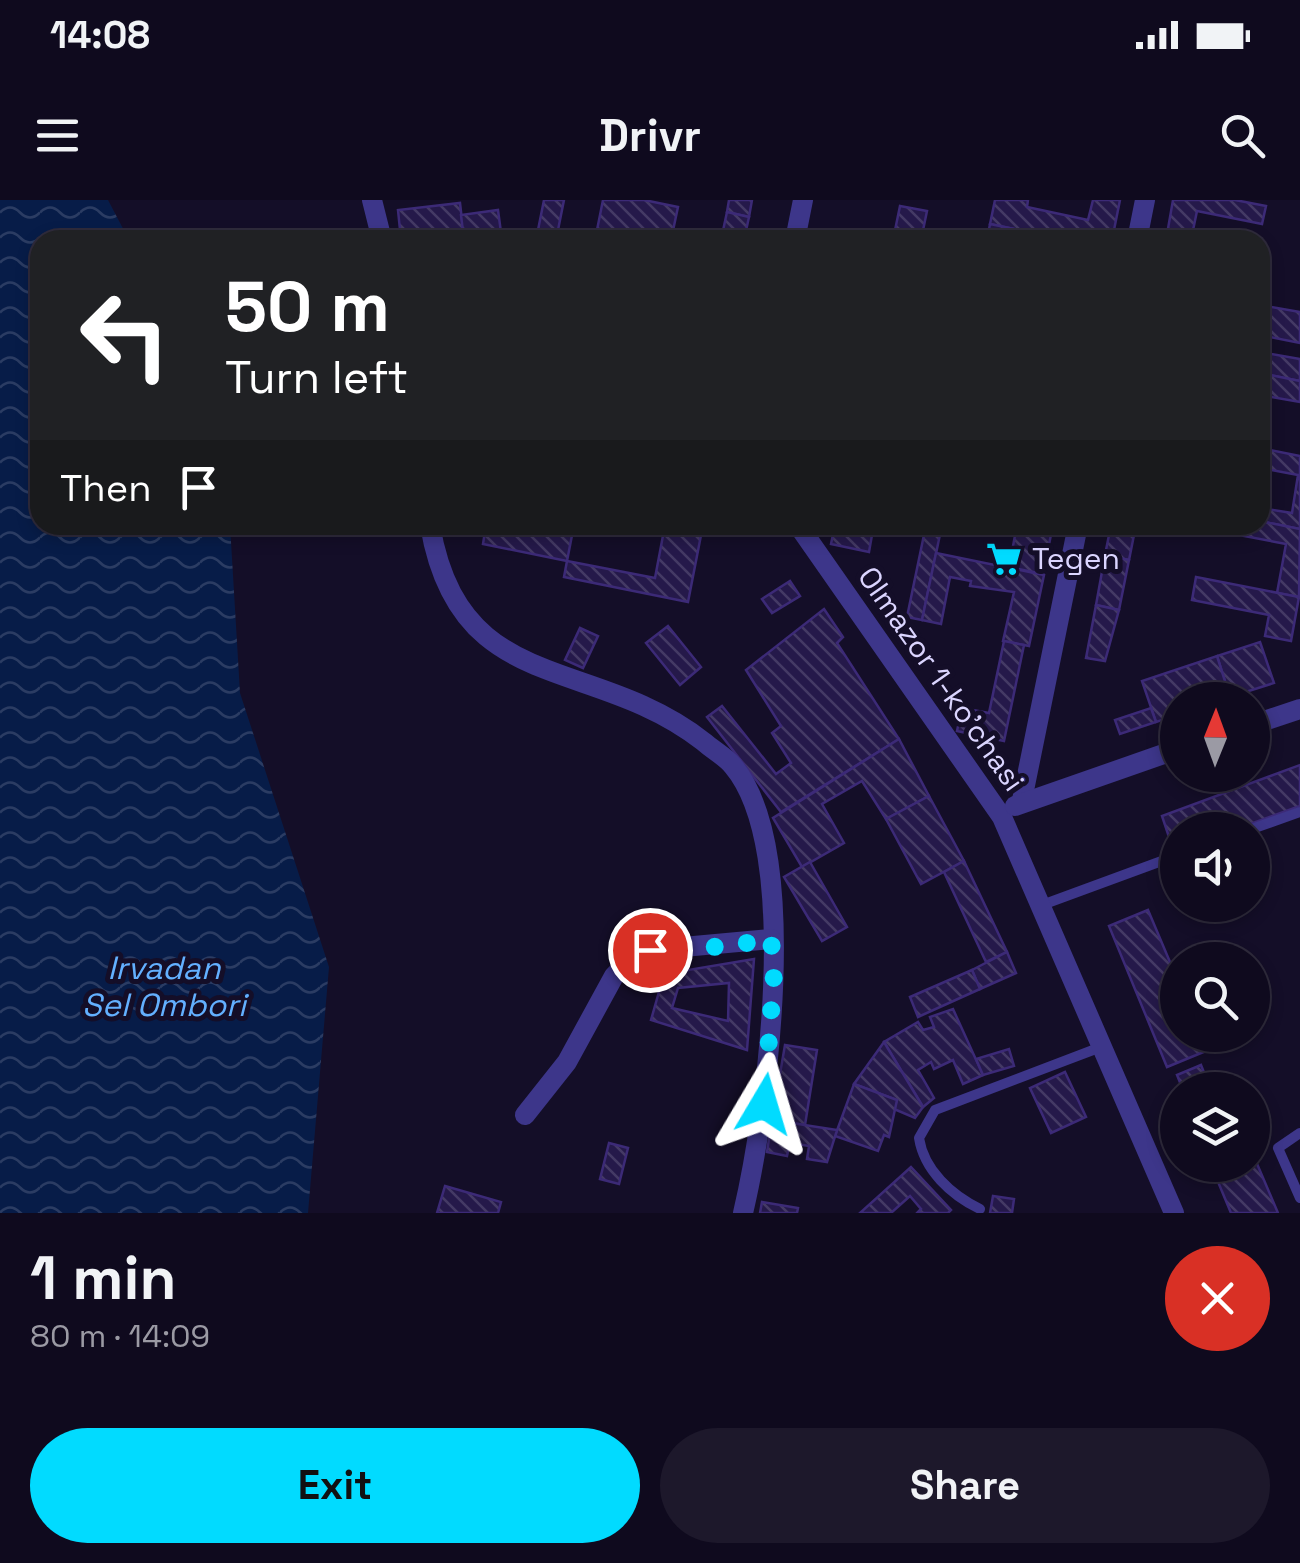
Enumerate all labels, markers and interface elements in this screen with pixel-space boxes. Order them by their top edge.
text: 14:08 [50,11,150,59]
text: Drivr [599,107,701,164]
icon: menu [30,108,85,163]
icon: search [1215,108,1270,163]
text: 50 m [225,262,390,351]
icon: left [60,270,190,400]
text: Turn left [225,349,408,406]
icon: arrive [171,460,226,515]
text: Then [60,464,151,512]
place label: Tegen [1032,539,1120,578]
supermarket icon: Tegen [985,540,1023,578]
street label: Olmazor 1-ko'chasi [849,559,1033,799]
north arrow [1160,682,1270,792]
map controls [1160,682,1270,1182]
button: sound [1160,812,1270,922]
pin [608,908,693,993]
icon: arrive [623,923,678,978]
button: search [1160,942,1270,1052]
water label: Irvadan Sel Ombori [82,948,250,1025]
position arrow [712,1052,816,1156]
button: layers [1160,1072,1270,1182]
text: 1 min [30,1240,177,1317]
button: close [1165,1246,1270,1351]
text: 80 m · 14:09 [30,1316,210,1356]
button: Exit [30,1428,640,1543]
button: Share [660,1428,1270,1543]

